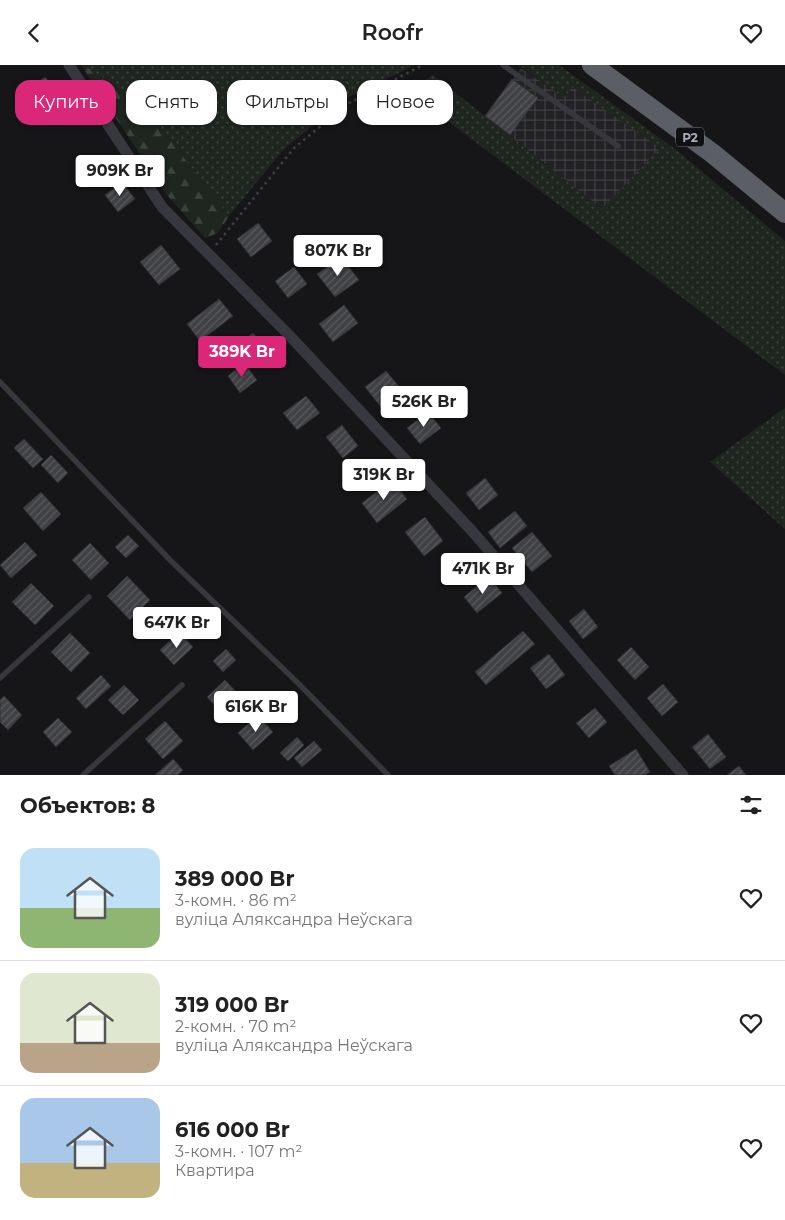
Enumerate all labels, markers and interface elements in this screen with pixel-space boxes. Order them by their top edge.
icon: back [20,19,48,47]
text: Roofr [362,19,423,46]
icon: heart [737,19,765,47]
chip: Купить [15,80,116,125]
chip: Снять [126,80,217,125]
chip: Фильтры [227,80,347,125]
chip: Новое [357,80,453,125]
road number: Р2 [676,127,704,147]
pin: 909K Br [74,155,166,197]
text: 909K Br [87,161,153,180]
pin: 807K Br [292,235,384,277]
text: 807K Br [305,241,371,260]
pin: 389K Br [196,335,288,378]
text: 389K Br [209,342,275,361]
pin: 526K Br [378,385,470,428]
text: 526K Br [392,392,456,411]
pin: 319K Br [338,459,430,501]
text: 319K Br [353,465,415,484]
pin: 471K Br [437,553,529,595]
text: 471K Br [452,559,514,578]
pin: 647K Br [131,607,223,649]
text: 647K Br [144,613,210,632]
pin: 616K Br [210,691,302,733]
text: 616K Br [225,697,287,716]
icon: filters [737,791,765,819]
text: Объектов: 8 [20,793,155,818]
text: 389 000 Br [175,866,294,891]
icon: home [60,868,120,928]
icon: heart [737,884,765,912]
text: 3-комн. · 86 m² [175,891,297,910]
text: вуліца Аляксандра Неўскага [175,910,413,929]
text: 319 000 Br [175,992,289,1017]
icon: home [60,993,120,1053]
icon: heart [737,1009,765,1037]
text: 2-комн. · 70 m² [175,1017,296,1036]
text: вуліца Аляксандра Неўскага [175,1036,413,1055]
text: 616 000 Br [175,1117,290,1142]
icon: home [60,1118,120,1178]
icon: heart [737,1134,765,1162]
text: 3-комн. · 107 m² [175,1142,302,1161]
text: Квартира [175,1161,255,1180]

